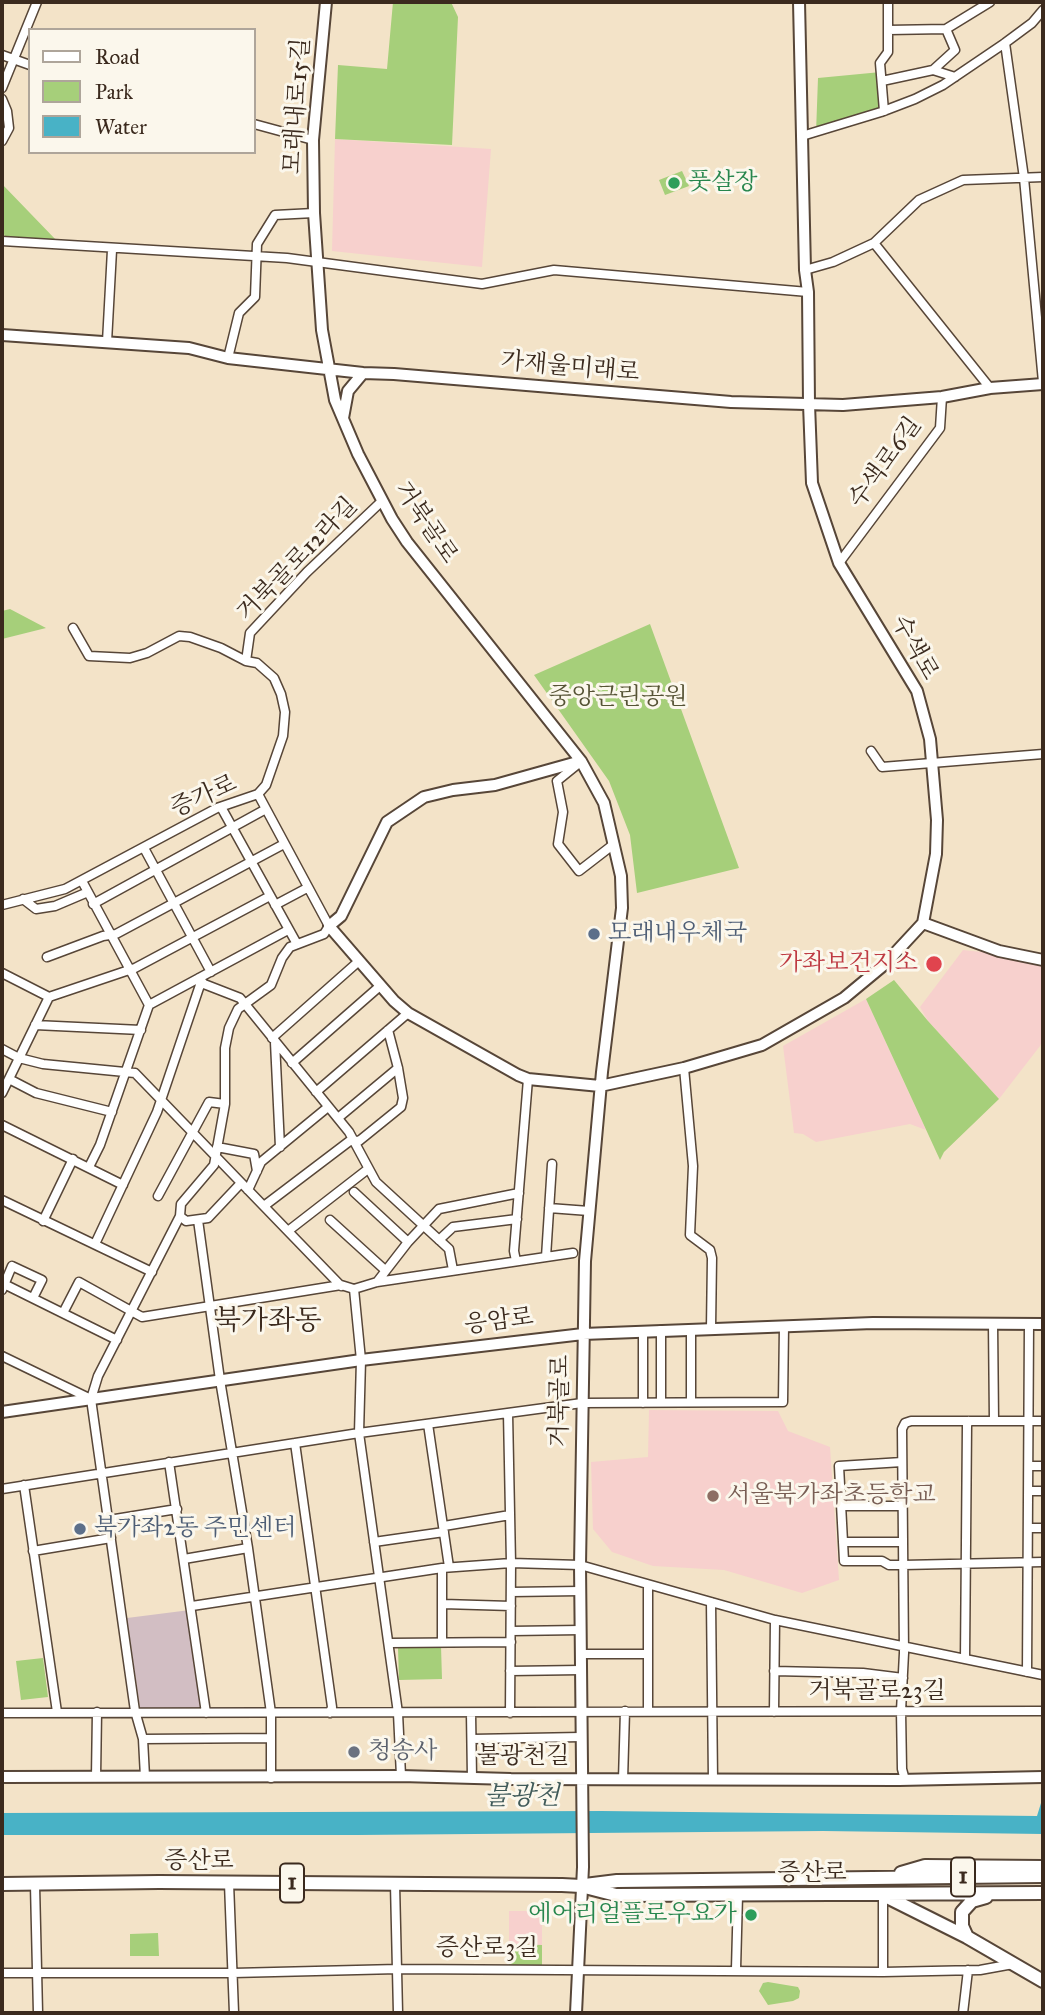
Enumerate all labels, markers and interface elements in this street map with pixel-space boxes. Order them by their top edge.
legend [28,28,256,154]
street label: 모래내로15길 [279,37,317,175]
text: Road [95,44,140,70]
text: Park [95,79,133,105]
text: Water [95,114,147,140]
place label: 풋살장 [688,169,758,197]
marker: 풋살장 [666,175,682,191]
street label: 가재울미래로 [499,348,641,388]
street label: 수색로6길 [843,412,929,514]
street label: 거북골로 [387,477,463,569]
street label: 거북골로12라길 [232,492,364,628]
street label: 수색로 [885,611,943,685]
park label: 중앙근린공원 [548,684,688,712]
street label: 증가로 [166,770,242,824]
place label: 모래내우체국 [608,920,747,948]
marker: 모래내우체국 [586,926,602,942]
place label: 가좌보건지소 [779,950,918,978]
marker: 가좌보건지소 [924,954,944,974]
street label: 응암로 [463,1303,535,1341]
district label: 북가좌동 [214,1305,322,1339]
street label: 거북골로 [546,1354,576,1448]
place label: 서울북가좌초등학교 [727,1482,936,1510]
marker: 서울북가좌초등학교 [705,1488,721,1504]
place label: 북가좌2동 주민센터 [94,1515,296,1543]
marker: 북가좌2동 주민센터 [72,1521,88,1537]
street label: 거북골로23길 [808,1678,946,1706]
place label: 청송사 [368,1738,438,1766]
street label: 불광천길 [477,1743,569,1771]
marker: 청송사 [346,1744,362,1760]
water label: 불광천 [484,1782,560,1814]
street label: 증산로 [164,1848,234,1876]
road number: 1 [951,1858,975,1896]
street label: 증산로 [777,1860,847,1888]
road number: 1 [280,1864,304,1902]
place label: 에어리얼플로우요가 [528,1901,737,1929]
marker: 에어리얼플로우요가 [743,1907,759,1923]
street label: 증산로3길 [436,1935,538,1963]

